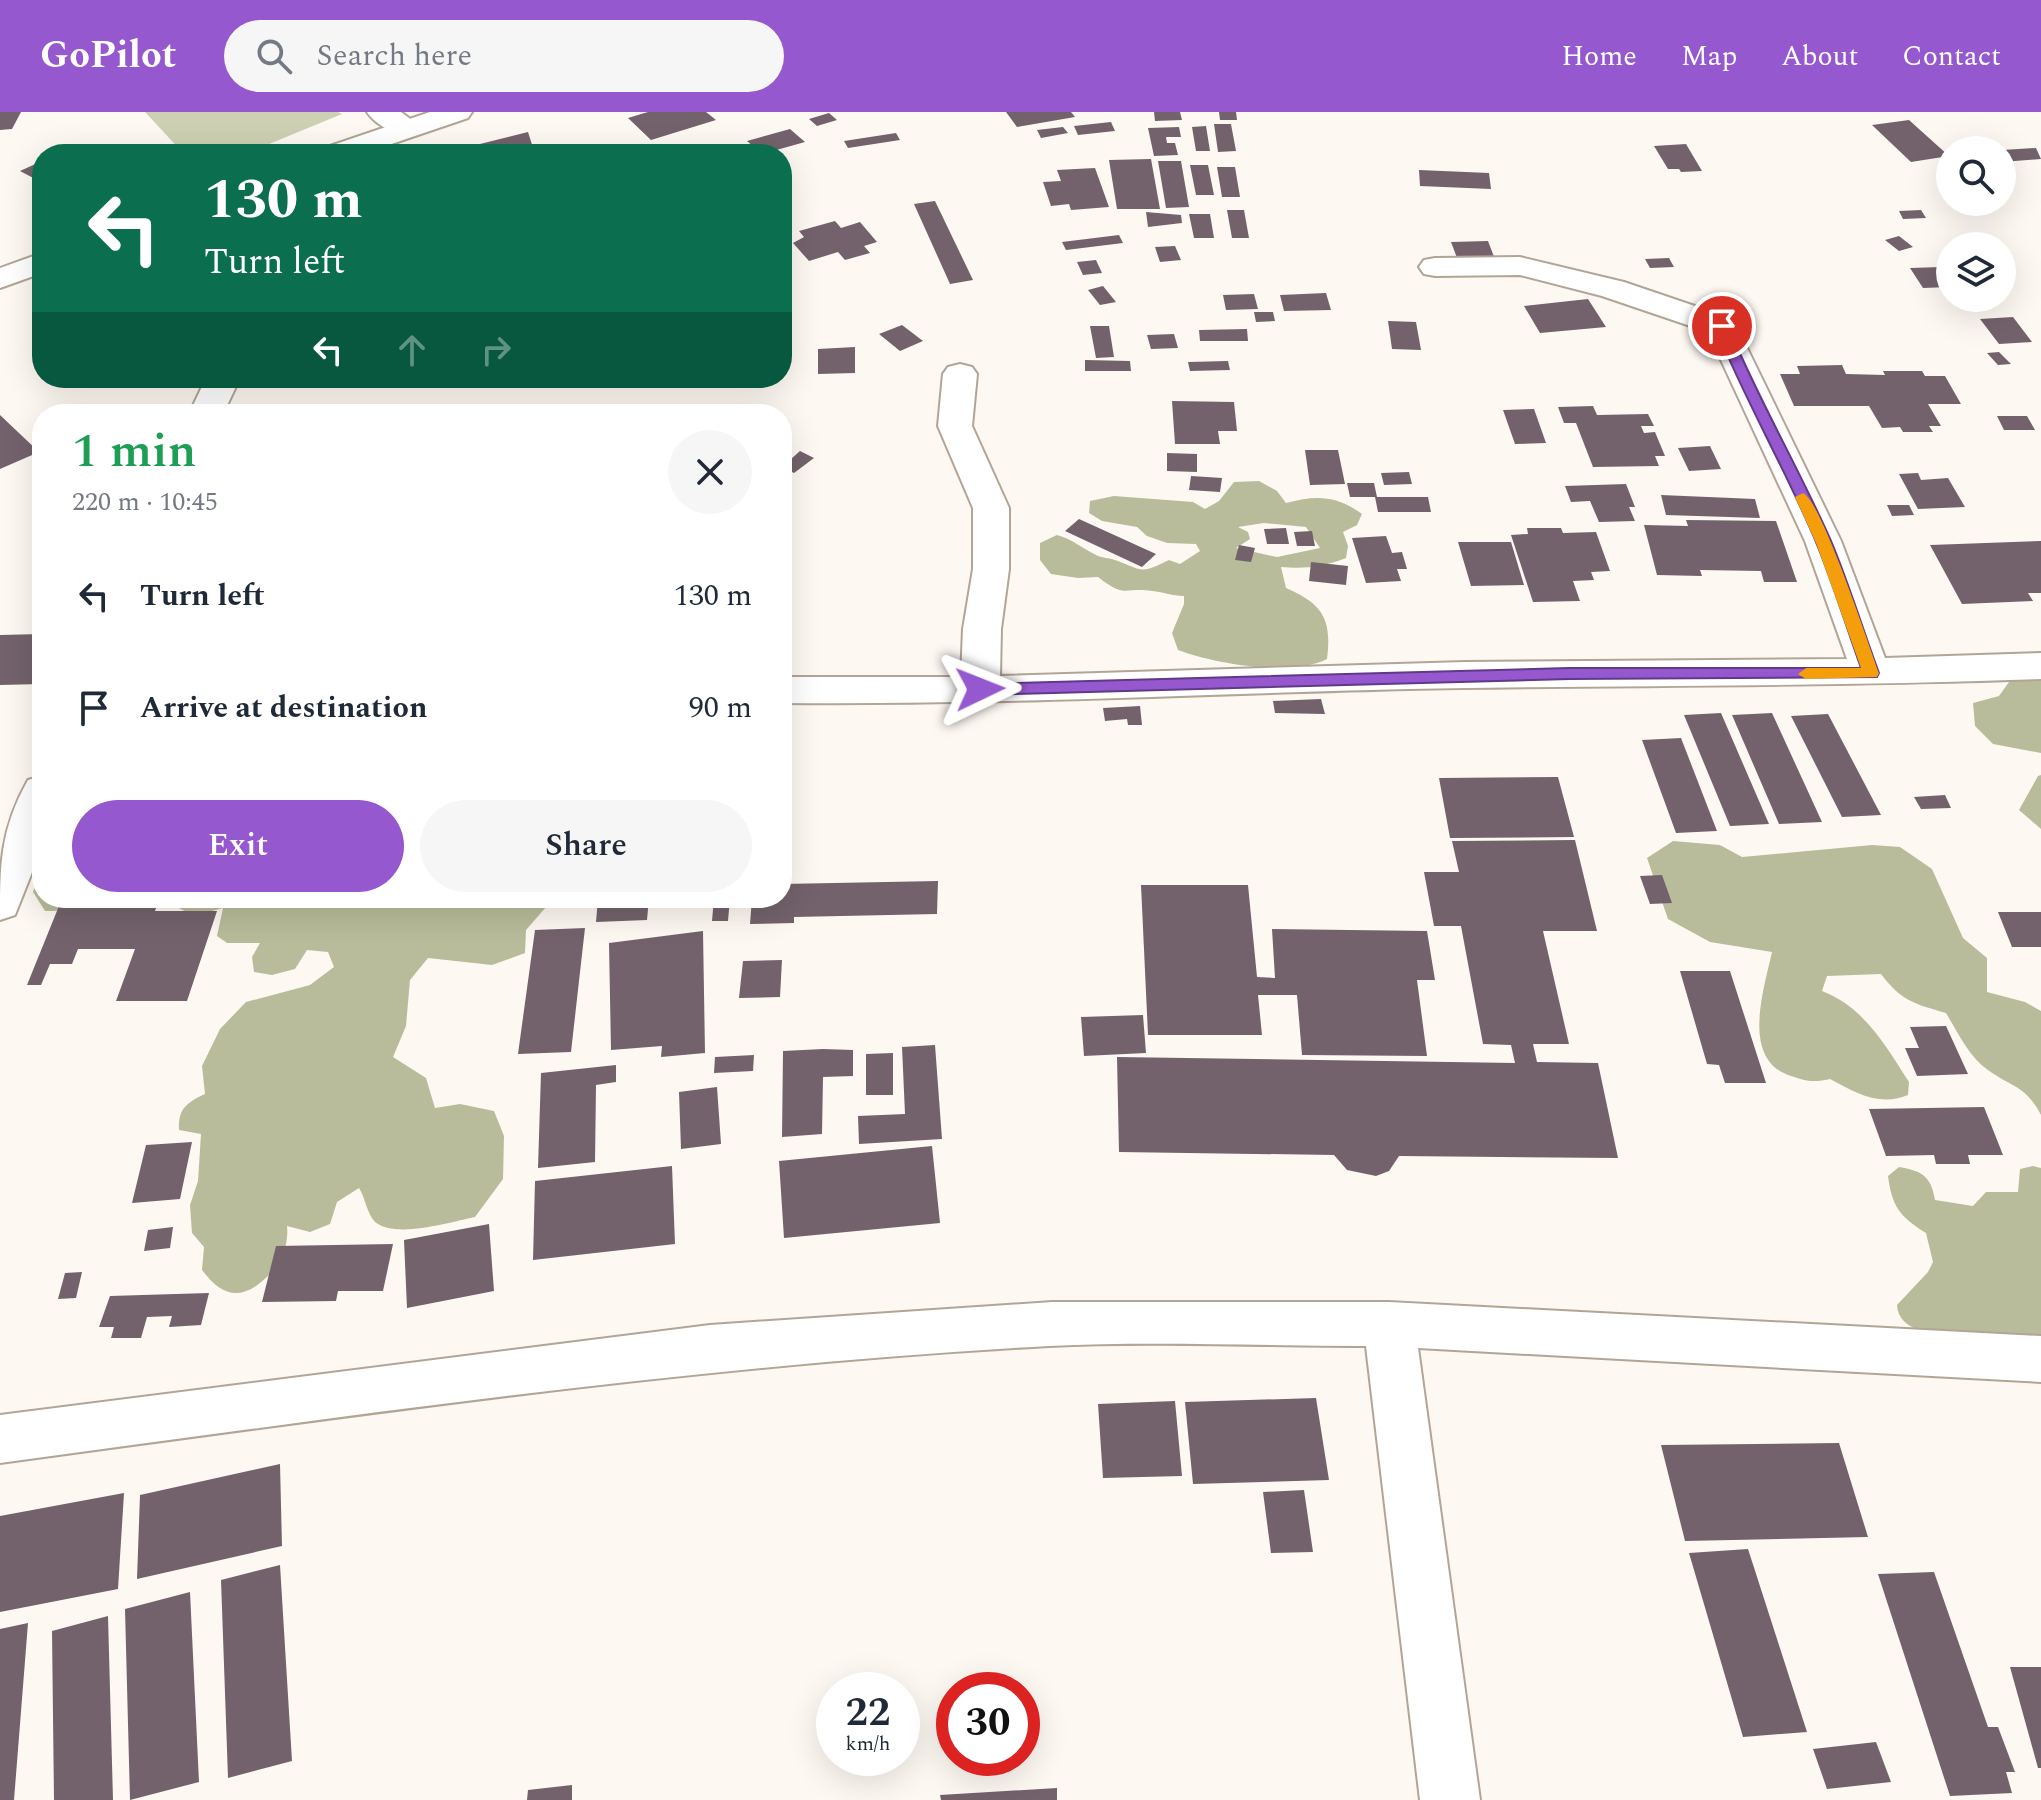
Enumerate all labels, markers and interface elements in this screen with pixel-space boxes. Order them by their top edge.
search box [224,20,784,92]
text: GoPilot [40,27,176,85]
text: Search here [316,33,472,79]
icon: search [252,34,296,78]
text: Home [1561,35,1637,78]
text: Map [1681,35,1737,78]
text: About [1781,35,1858,78]
text: Contact [1902,35,2001,78]
map controls [1936,136,2016,312]
button: search [1936,136,2016,216]
text: 130 m [204,158,363,243]
icon: left [72,176,176,280]
button: layers [1936,232,2016,312]
text: Turn left [204,235,345,290]
pin [1688,292,1756,360]
icon: arrive [1700,304,1744,348]
icon: left [306,328,350,372]
icon: ahead [390,328,434,372]
icon: right [474,328,518,372]
text: 1 min [72,415,197,488]
button: close [668,430,752,514]
text: 220 m · 10:45 [72,482,218,522]
text: Turn left [140,573,265,619]
text: 130 m [674,573,752,619]
icon: left [72,574,116,618]
position arrow [938,647,1022,731]
text: Arrive at destination [140,685,427,731]
text: 90 m [689,685,752,731]
icon: arrive [72,686,116,730]
button: Exit [72,800,404,892]
button: Share [420,800,752,892]
speed limit sign: 30 [936,1672,1040,1776]
text: 22 [846,1683,890,1744]
text: km/h [846,1729,891,1759]

